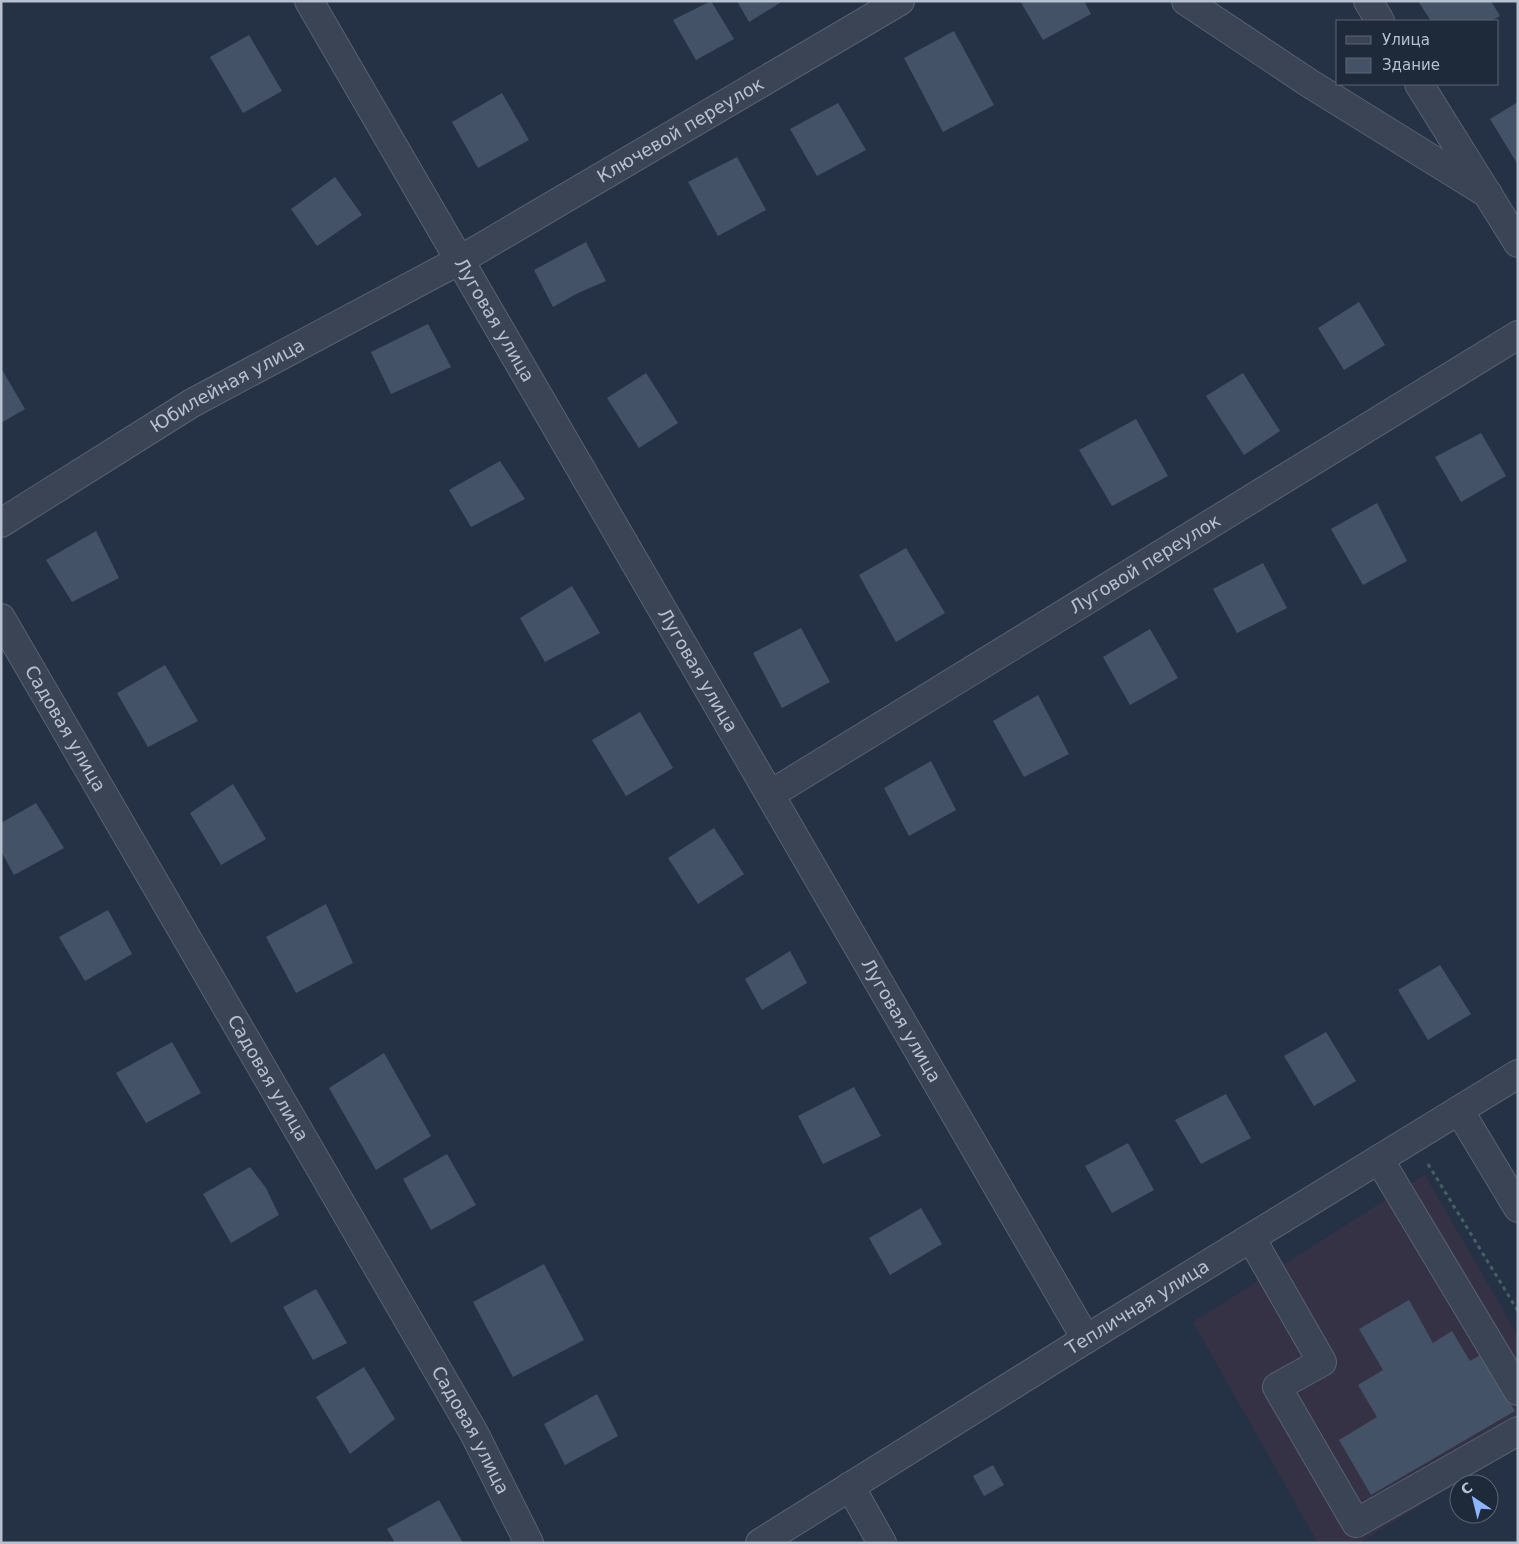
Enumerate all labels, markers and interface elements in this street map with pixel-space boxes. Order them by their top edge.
legend [1336,20,1499,85]
text: Улица [1382,31,1430,49]
text: Здание [1382,56,1440,74]
street label: Ключевой переулок [593,73,767,187]
street label: Луговая улица [450,254,539,386]
street label: Юбилейная улица [146,334,308,437]
street label: Луговой переулок [1065,509,1224,618]
street label: Луговая улица [654,604,742,736]
street label: Садовая улица [21,662,111,795]
street label: Луговая улица [857,954,946,1086]
street label: Садовая улица [224,1011,313,1145]
street label: Тепличная улица [1061,1255,1213,1360]
street label: Садовая улица [427,1362,514,1497]
north arrow [1449,1474,1499,1524]
text: С [1458,1479,1475,1498]

